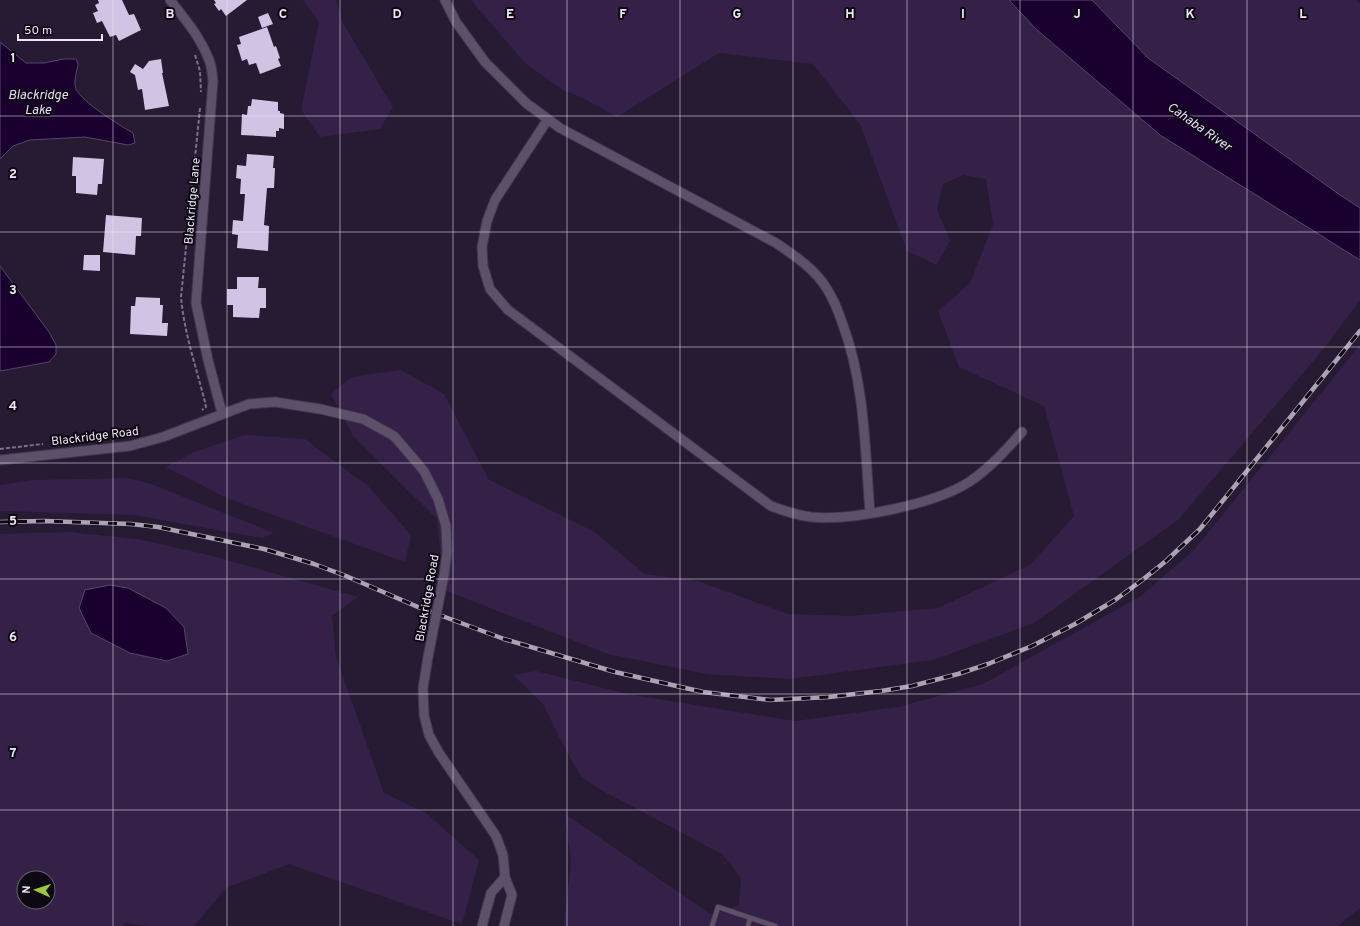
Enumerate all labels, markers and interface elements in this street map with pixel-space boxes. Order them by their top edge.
text: B [166,7,175,23]
text: C [279,7,287,23]
text: D [392,7,402,23]
text: E [506,7,514,23]
text: F [619,7,627,23]
text: G [733,7,742,23]
text: H [845,7,855,23]
text: I [961,7,965,23]
text: J [1073,7,1081,23]
text: K [1185,7,1195,23]
text: L [1299,7,1307,23]
scale bar [18,16,102,42]
text: 50 m [24,23,52,39]
text: 1 [10,51,16,67]
water label: Blackridge Lake [8,88,68,119]
water label: Cahaba River [1164,100,1235,156]
street label: Blackridge Lane [181,157,205,245]
text: 2 [9,167,17,183]
text: 3 [9,283,17,299]
text: 4 [9,399,17,415]
street label: Blackridge Road [50,424,140,450]
text: 5 [9,514,17,530]
street label: Blackridge Road [412,553,444,643]
text: 6 [9,630,17,646]
text: 7 [10,746,17,762]
north arrow [16,870,56,910]
text: N [20,885,34,894]

